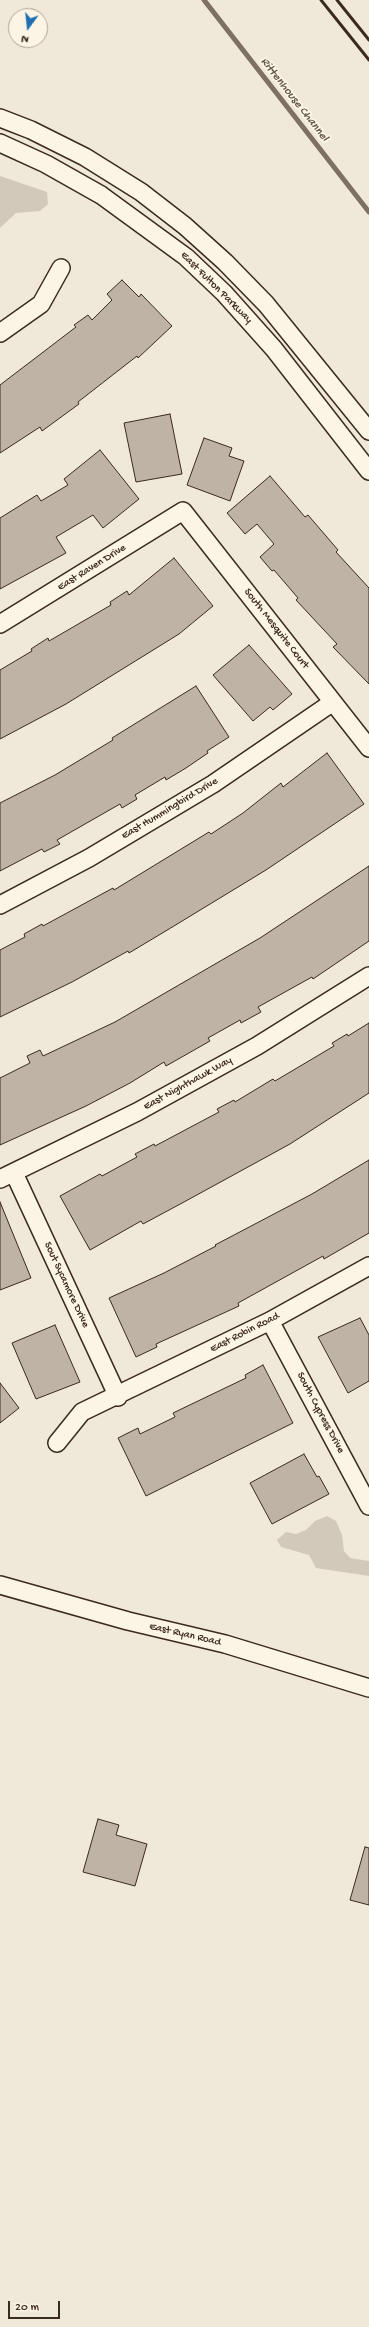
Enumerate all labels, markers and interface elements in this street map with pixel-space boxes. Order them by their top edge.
north arrow [8,8,48,48]
text: N [20,32,30,45]
water label: Rittenhouse Channel [257,55,331,145]
street label: East Fulton Parkway [177,249,255,327]
street label: East Raven Drive [55,542,129,594]
street label: South Mesquite Court [240,586,312,672]
street label: East Hummingbird Drive [119,775,221,843]
street label: East Nighthawk Way [141,1054,235,1114]
street label: Sout Sycamore Drive [40,1240,92,1330]
street label: East Robin Road [208,1310,282,1356]
street label: South Cypress Drive [293,1370,347,1456]
street label: East Ryan Road [148,1620,222,1650]
scale bar [10,2293,62,2319]
text: 20 m [15,2301,39,2315]

